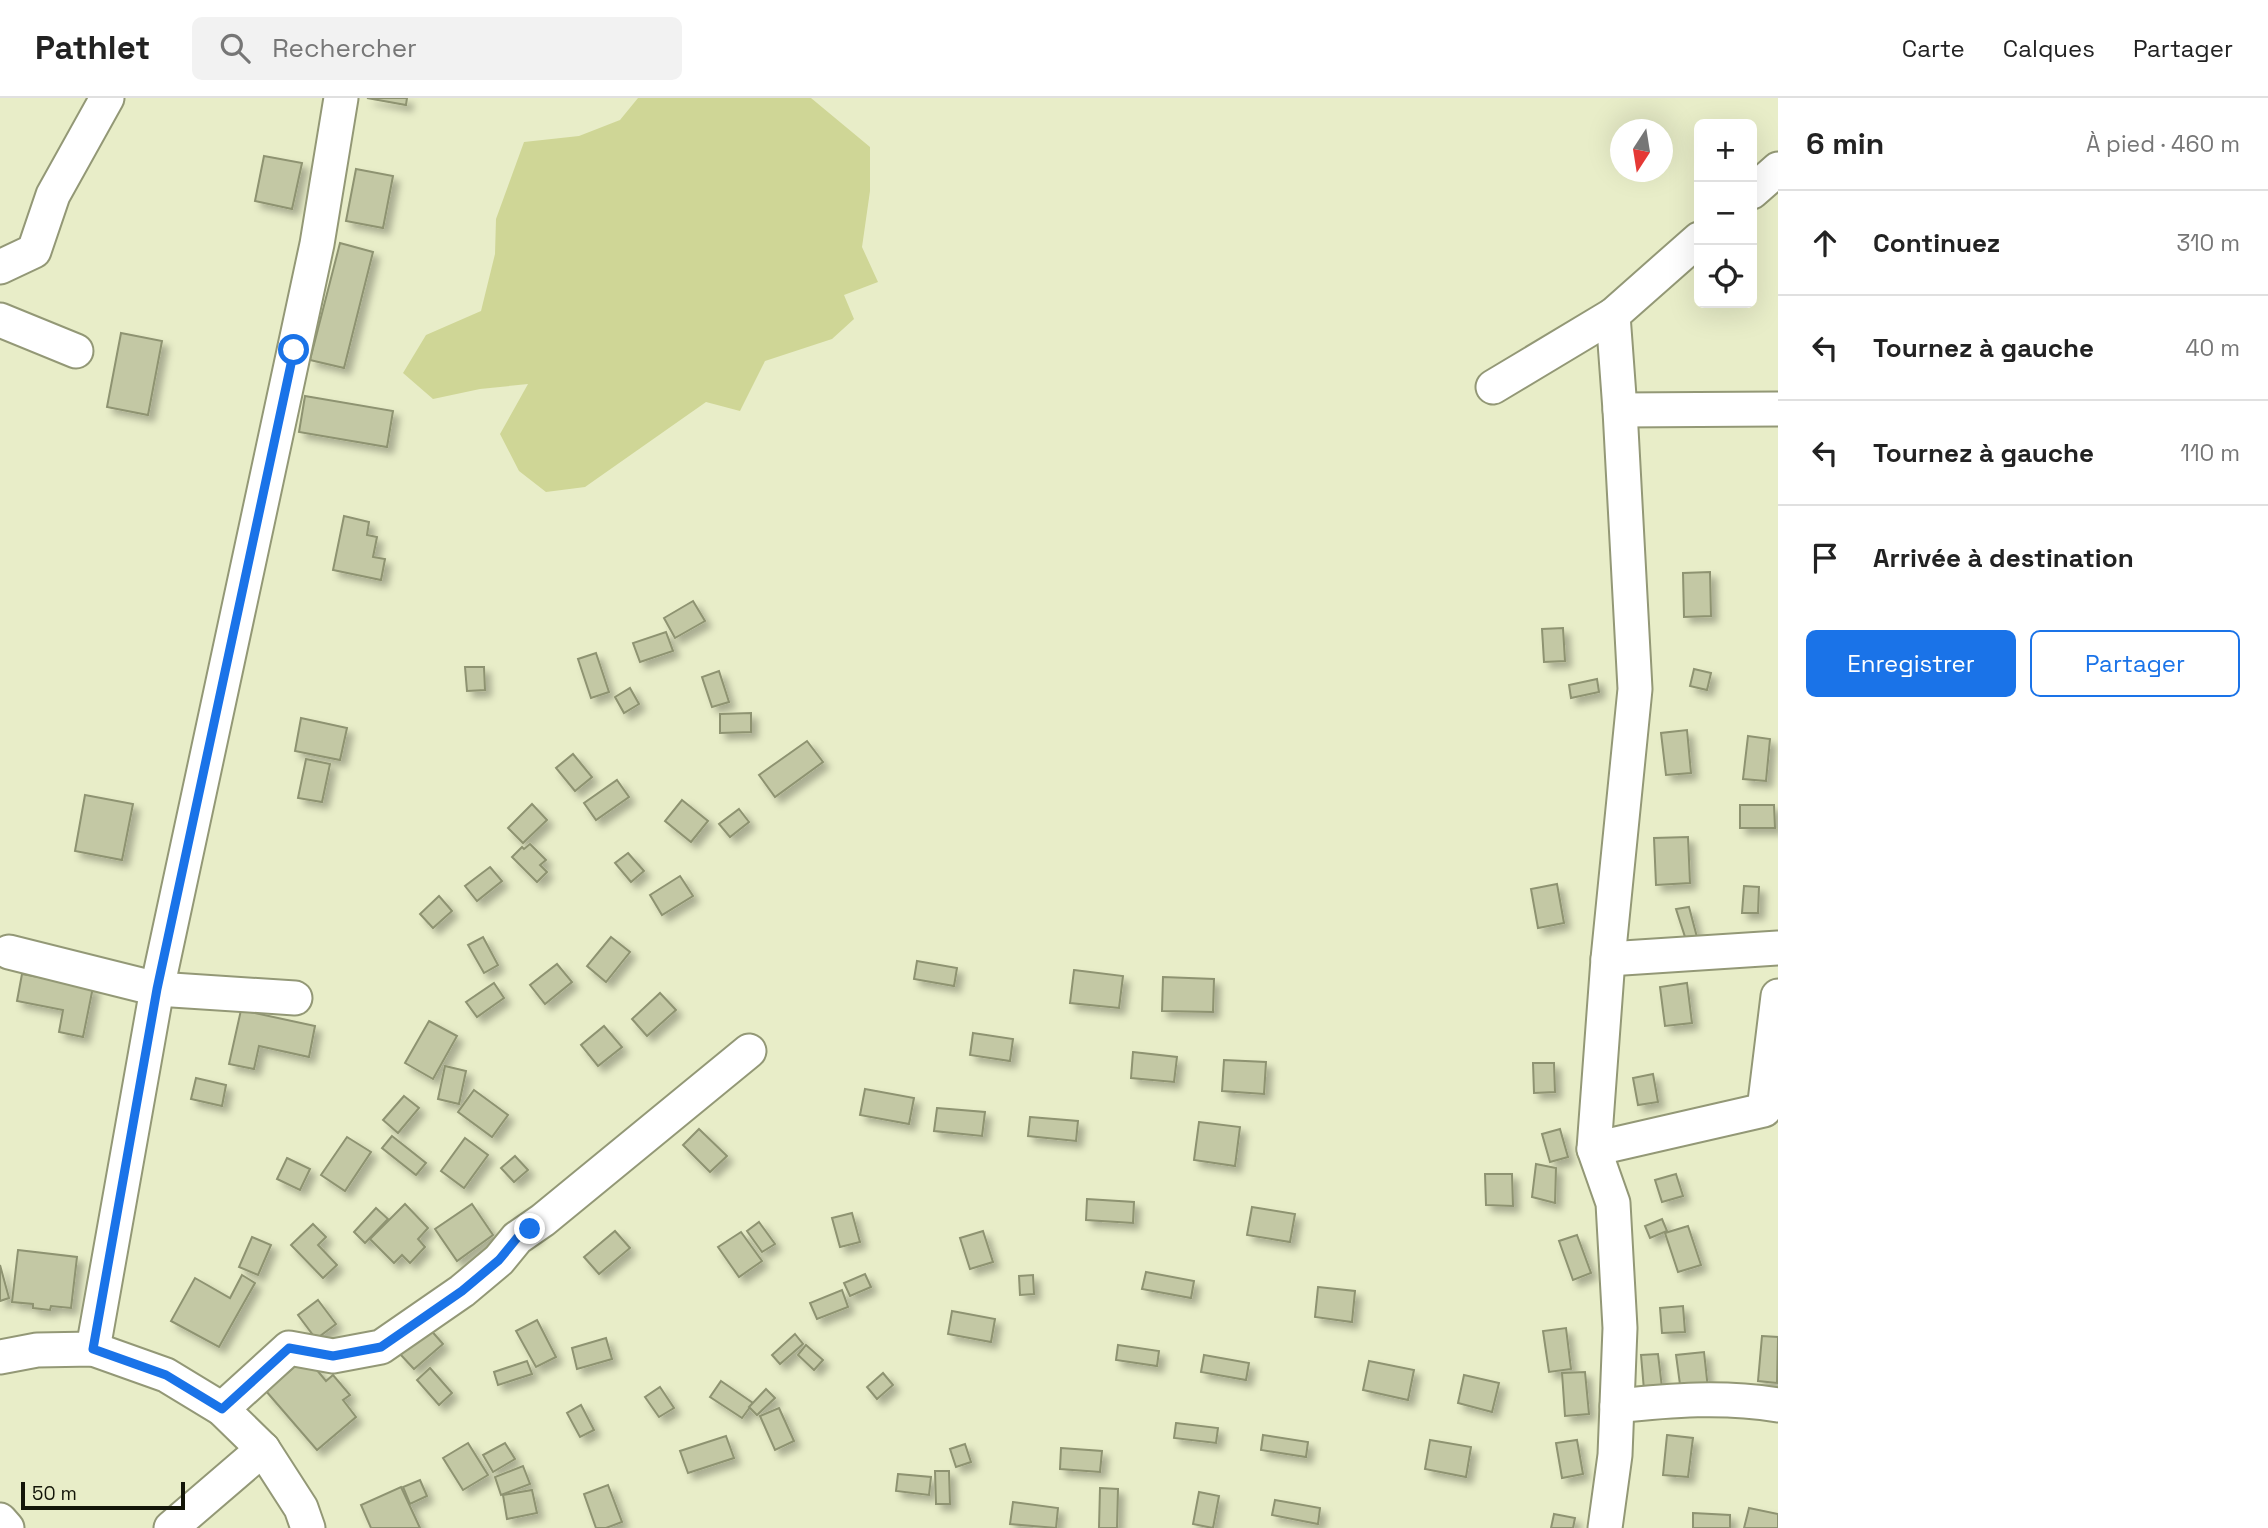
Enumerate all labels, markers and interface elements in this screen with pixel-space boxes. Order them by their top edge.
search box [192,17,682,80]
text: Pathlet [35,27,150,69]
icon: search [216,29,254,67]
text: Rechercher [272,31,417,65]
text: Carte [1902,33,1965,64]
text: Calques [2003,33,2095,64]
text: Partager [2133,33,2233,64]
north arrow [1610,119,1673,182]
map controls [1694,119,1757,308]
button: + [1694,119,1757,182]
text: 6 min [1806,124,1884,163]
text: À pied · 460 m [2086,129,2240,159]
button: − [1694,182,1757,245]
icon: ahead [1806,224,1844,262]
text: Continuez [1873,226,2000,260]
text: 310 m [2176,228,2240,258]
button: locate [1694,245,1757,308]
icon: left [1806,329,1844,367]
text: Tournez à gauche [1873,331,2094,365]
text: 40 m [2185,333,2240,363]
route start [278,334,309,365]
icon: left [1806,434,1844,472]
text: Tournez à gauche [1873,436,2094,470]
text: 110 m [2180,438,2240,468]
icon: arrive [1806,539,1844,577]
text: Arrivée à destination [1873,541,2134,575]
button: Enregistrer [1806,630,2016,697]
button: Partager [2030,630,2240,697]
route end [514,1213,545,1244]
scale bar [21,1479,186,1511]
text: 50 m [32,1481,77,1506]

